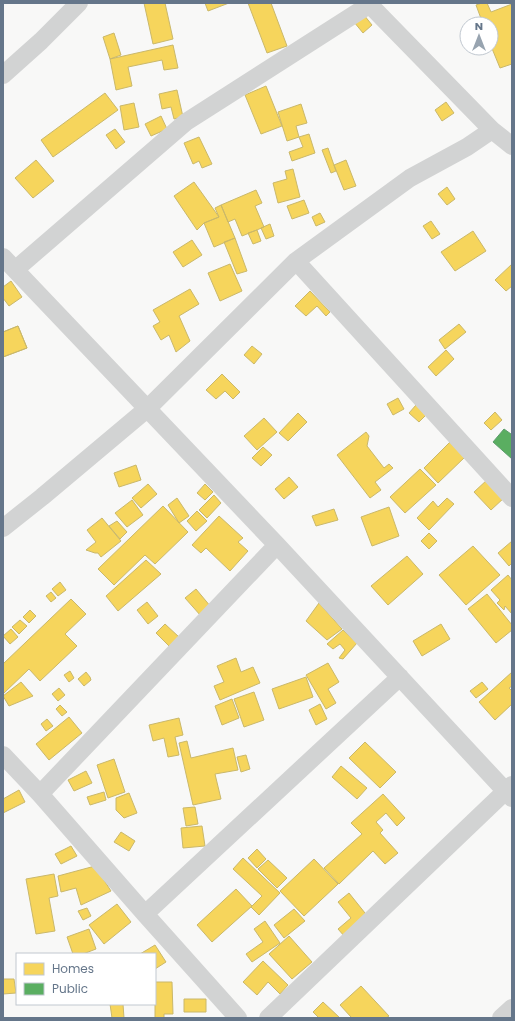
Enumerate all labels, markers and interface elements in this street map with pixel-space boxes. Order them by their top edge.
north arrow [459,16,499,56]
text: N [475,18,483,34]
legend [16,953,156,1005]
text: Homes [52,960,94,977]
text: Public [52,980,88,997]

